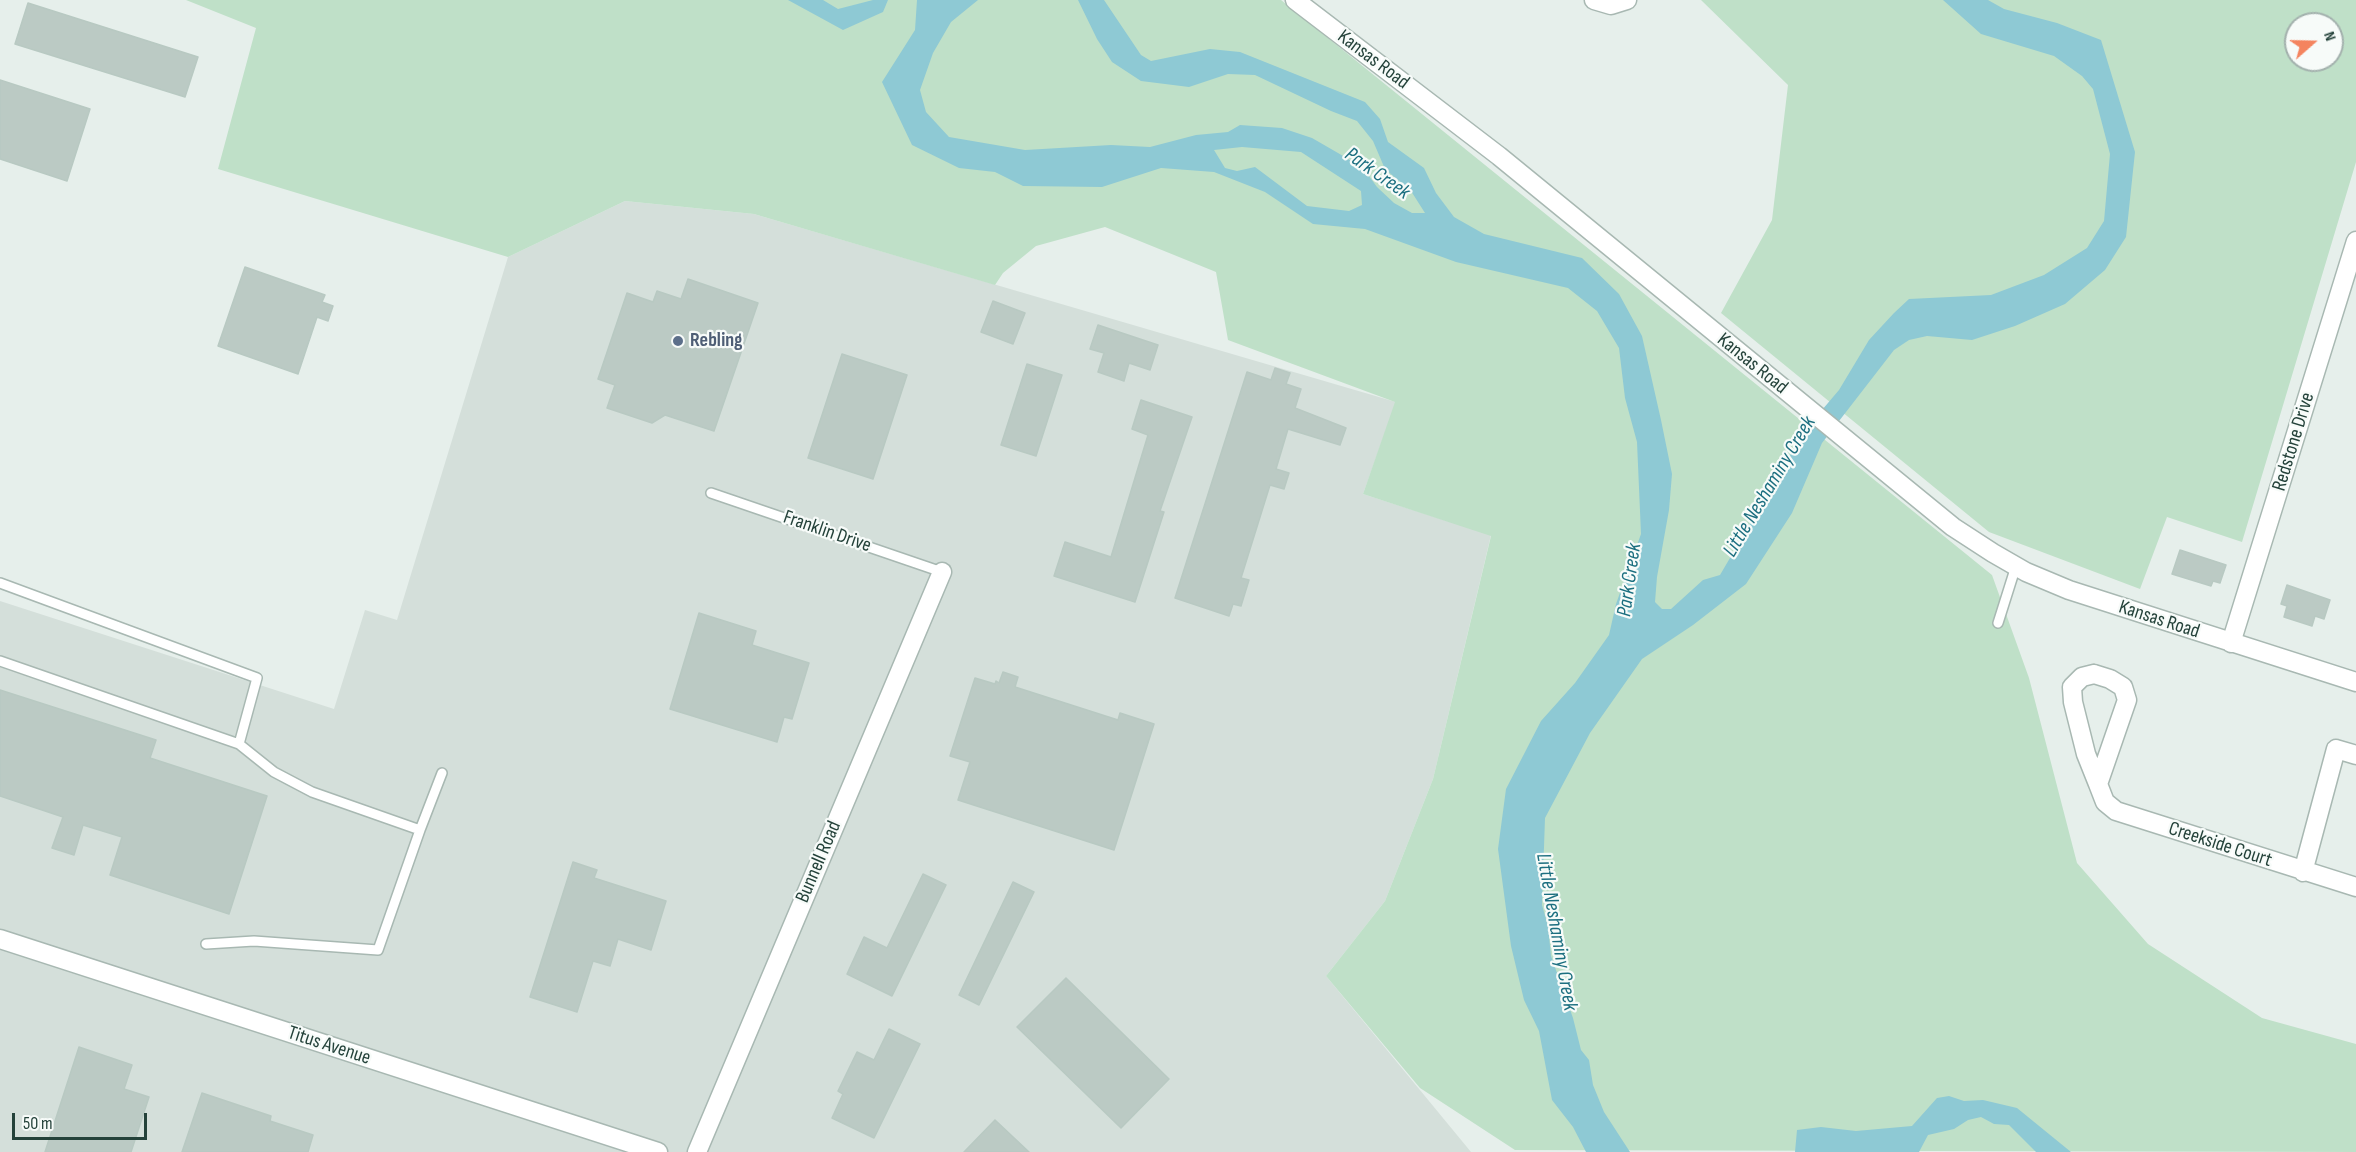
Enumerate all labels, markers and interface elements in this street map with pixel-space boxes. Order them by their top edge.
north arrow [2284,12,2344,72]
street label: Kansas Road [1332,25,1414,95]
text: N [2319,29,2340,44]
water label: Park Creek [1339,142,1415,206]
street label: Kansas Road [1712,328,1792,400]
place label: Rebling [690,329,743,353]
marker: Rebling [671,334,685,348]
street label: Redstone Drive [2268,390,2320,494]
water label: Little Neshaminy Creek [1718,412,1822,562]
street label: Franklin Drive [780,506,874,558]
water label: Park Creek [1612,542,1648,618]
street label: Kansas Road [2115,596,2203,644]
street label: Creekside Court [2165,817,2275,873]
street label: Bunnell Road [791,818,847,906]
water label: Little Neshaminy Creek [1530,851,1582,1013]
street label: Titus Avenue [285,1021,373,1071]
scale bar [15,1101,150,1139]
text: 50 m [23,1113,53,1134]

